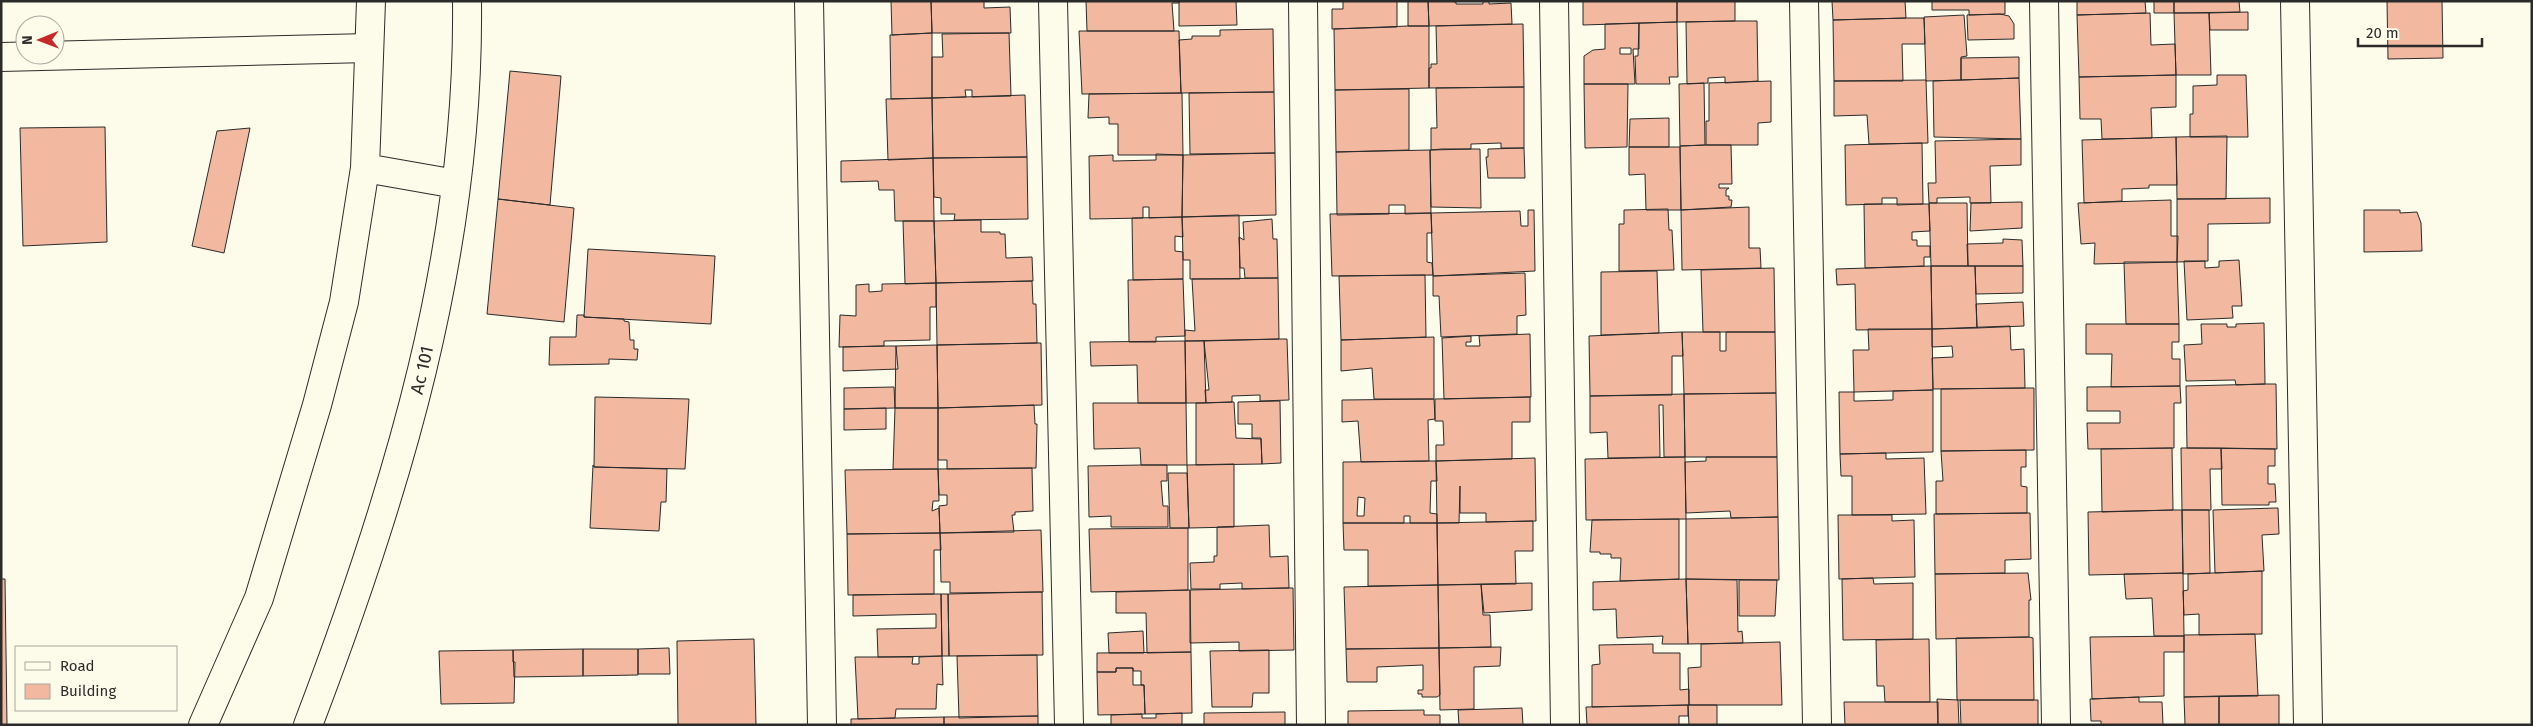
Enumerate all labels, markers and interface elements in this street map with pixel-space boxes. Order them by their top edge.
north arrow [15,15,65,65]
scale bar [2358,15,2482,47]
text: 20 m [2366,24,2399,42]
text: N [19,35,36,45]
street label: Ac 101 [406,344,438,396]
legend [15,646,178,711]
text: Road [60,657,95,675]
text: Building [60,682,116,700]

